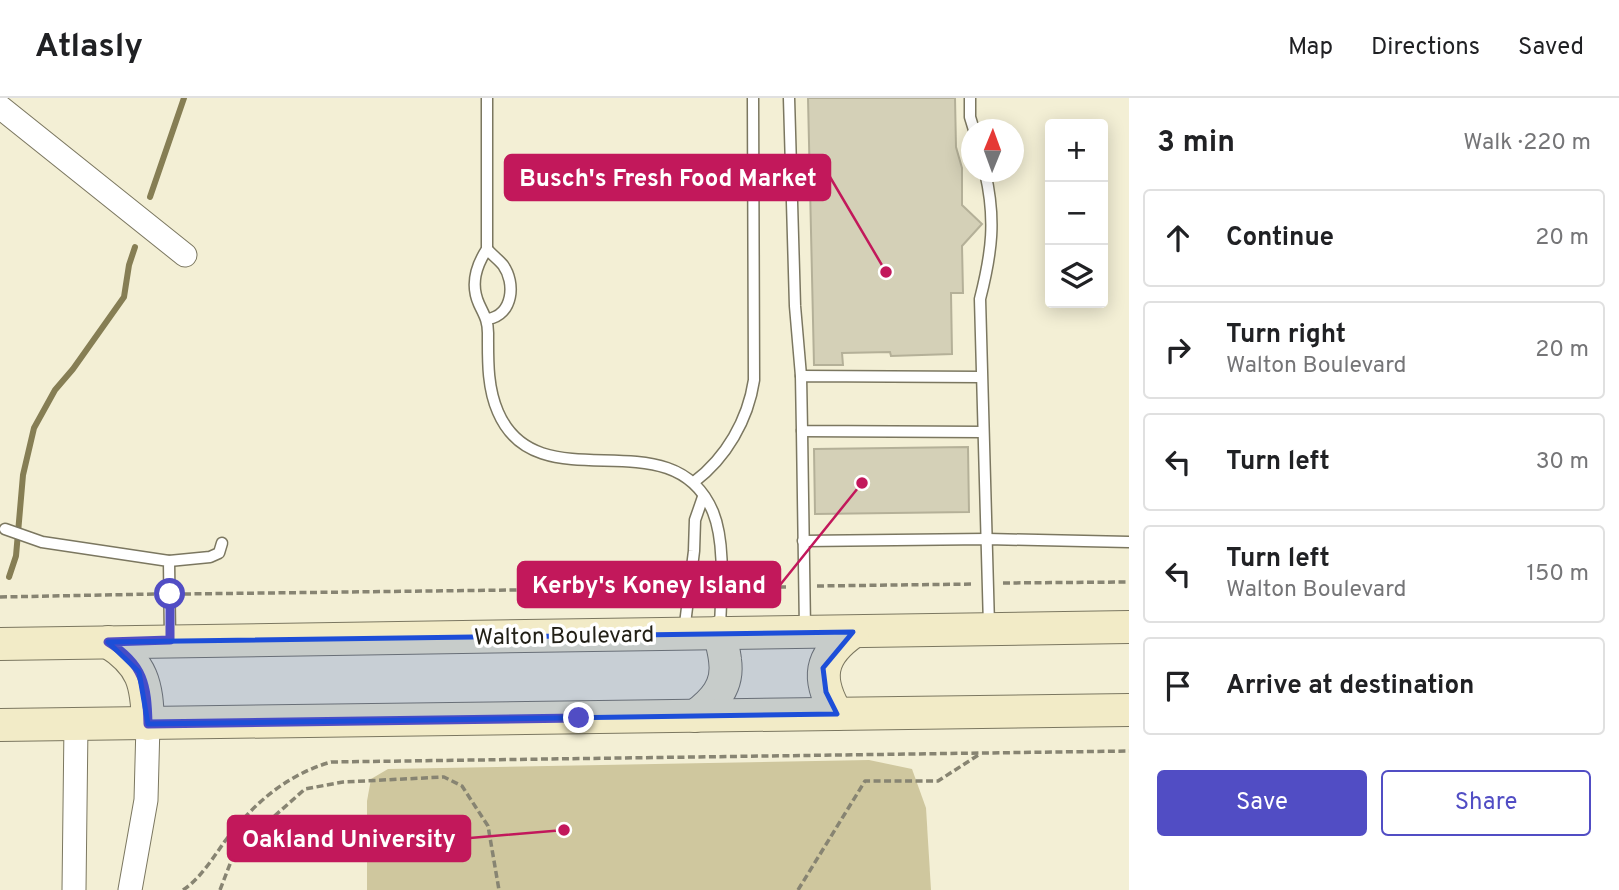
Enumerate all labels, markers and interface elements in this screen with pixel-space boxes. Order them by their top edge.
text: Atlasly [35,27,143,69]
text: Map [1288,33,1333,63]
text: Directions [1371,33,1480,63]
text: Saved [1518,33,1584,63]
north arrow [961,119,1024,182]
map controls [1045,119,1108,308]
button: + [1045,119,1108,182]
text: 3 min [1157,125,1235,162]
text: Walk · 220 m [1463,129,1591,158]
callout: Busch's Fresh Food Market [505,155,830,200]
text: Busch's Fresh Food Market [519,165,817,195]
button: − [1045,182,1108,245]
icon: ahead [1159,219,1197,257]
text: Continue [1226,222,1334,255]
text: 20 m [1535,224,1589,253]
button: layers [1045,245,1108,308]
text: Turn right [1226,319,1346,352]
icon: right [1159,331,1197,369]
text: 20 m [1535,336,1589,365]
text: Walton Boulevard [1226,352,1406,381]
icon: left [1159,443,1197,481]
text: Turn left [1226,446,1330,479]
text: 30 m [1536,448,1589,477]
text: Turn left [1226,543,1330,576]
icon: left [1159,555,1197,593]
text: 150 m [1527,560,1589,589]
callout: Kerby's Koney Island [518,562,780,607]
text: Kerby's Koney Island [532,572,766,602]
text: Walton Boulevard [1226,576,1406,605]
route start [154,578,185,609]
street label: Walton Boulevard [474,621,655,654]
icon: arrive [1159,667,1197,705]
text: Arrive at destination [1226,670,1474,703]
route end [563,702,594,733]
button: Save [1157,770,1367,836]
button: Share [1381,770,1591,836]
callout: Oakland University [228,816,470,861]
text: Oakland University [242,826,456,856]

